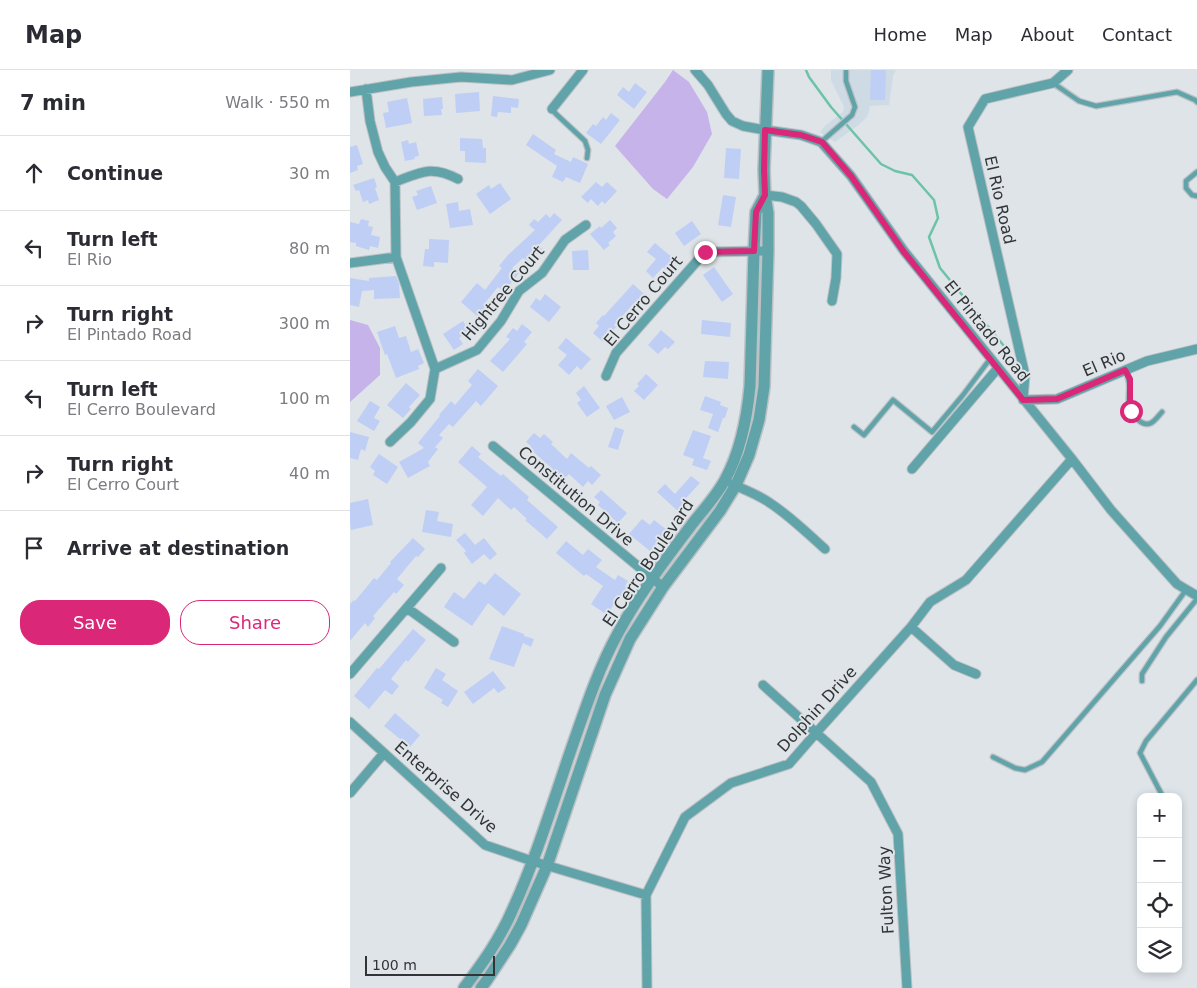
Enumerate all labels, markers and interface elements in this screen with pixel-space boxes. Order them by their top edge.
text: Map [25,21,82,49]
text: Home [874,24,927,45]
text: Map [955,24,993,45]
text: About [1021,24,1074,45]
text: Contact [1102,24,1172,45]
text: 7 min [20,91,86,115]
text: Walk · 550 m [225,93,330,112]
street label: El Rio Road [981,154,1019,246]
icon: ahead [20,159,48,187]
text: Continue [67,162,163,184]
text: 30 m [289,164,330,183]
text: Turn left [67,228,158,250]
icon: left [20,234,48,262]
text: 80 m [289,239,330,258]
route end [694,241,717,264]
street label: Hightree Court [458,242,548,344]
text: El Rio [67,250,112,269]
street label: El Cerro Court [600,252,686,350]
street label: El Pintado Road [940,277,1034,385]
text: Turn right [67,303,173,325]
icon: right [20,309,48,337]
text: 300 m [279,314,330,333]
text: El Pintado Road [67,325,192,344]
street label: El Rio [1080,345,1128,381]
text: Turn left [67,378,158,400]
icon: left [20,384,48,412]
text: 100 m [279,389,330,408]
text: El Cerro Boulevard [67,400,216,419]
route start [1120,400,1143,423]
street label: Constitution Drive [514,442,638,550]
text: Turn right [67,453,173,475]
icon: right [20,459,48,487]
text: 40 m [289,464,330,483]
text: El Cerro Court [67,475,179,494]
street label: El Cerro Boulevard [598,496,698,630]
icon: arrive [20,534,48,562]
text: Arrive at destination [67,537,289,559]
button: Save [20,600,170,645]
button: Share [180,600,330,645]
street label: Dolphin Drive [773,662,861,756]
street label: Enterprise Drive [391,737,501,837]
map controls [1137,793,1182,973]
button: + [1137,793,1182,838]
button: − [1137,838,1182,883]
street label: Fulton Way [874,845,898,935]
button: locate [1137,883,1182,928]
button: layers [1137,928,1182,973]
scale bar [365,953,495,976]
text: 100 m [372,957,417,973]

